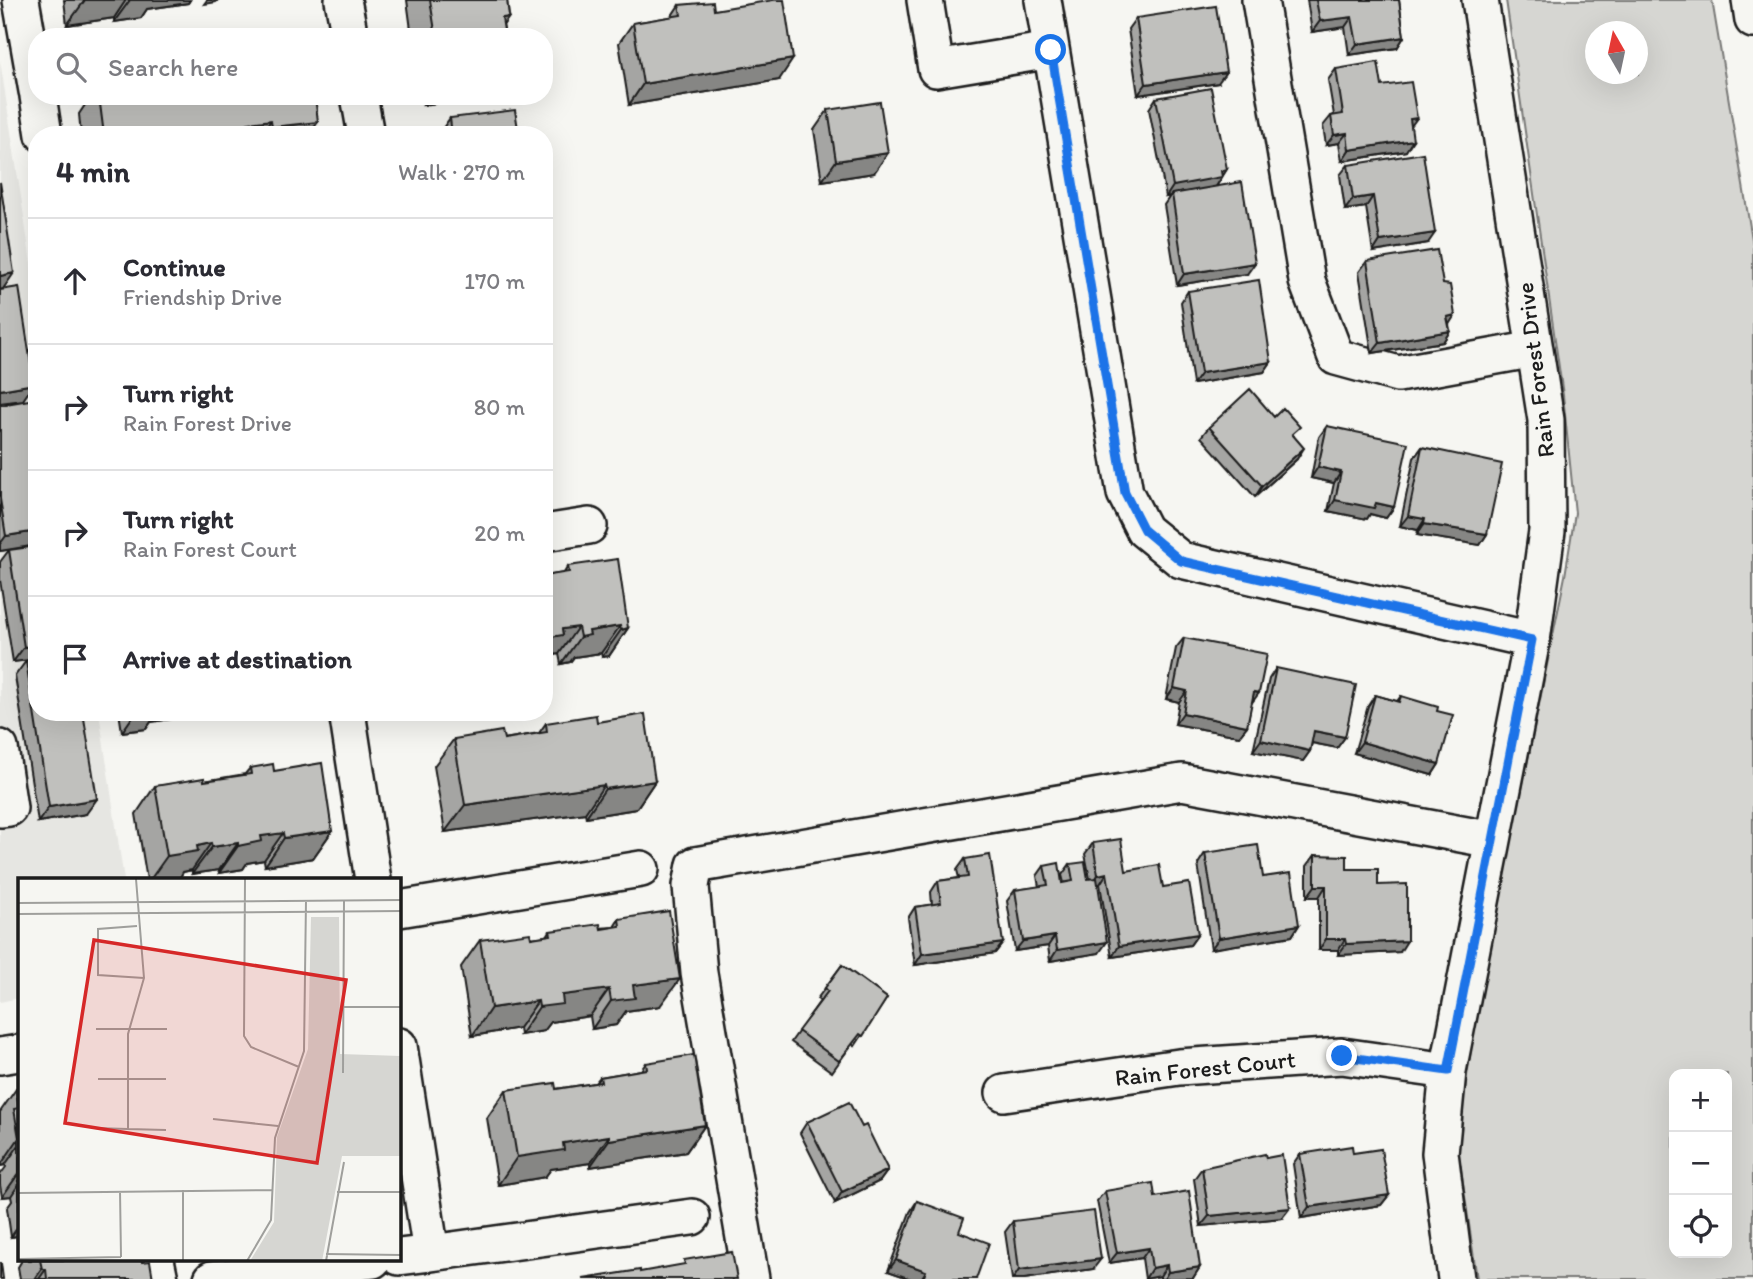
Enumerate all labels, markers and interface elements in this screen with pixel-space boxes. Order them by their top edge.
north arrow [1585,21,1648,84]
search box [28,28,553,105]
route start [1035,34,1066,65]
icon: search [52,48,90,86]
text: Search here [108,51,238,83]
text: 4 min [56,153,130,190]
text: Walk · 270 m [398,158,525,186]
text: Continue [123,251,226,283]
icon: ahead [56,262,94,300]
text: 170 m [464,267,525,295]
street label: Rain Forest Drive [1510,281,1560,459]
text: Friendship Drive [123,283,282,311]
text: Turn right [123,377,234,409]
icon: right [56,388,94,426]
text: 80 m [474,393,525,421]
text: Rain Forest Drive [123,409,292,437]
text: Turn right [123,503,234,535]
icon: right [56,514,94,552]
text: 20 m [474,519,525,547]
text: Rain Forest Court [123,535,297,563]
icon: arrive [56,640,94,678]
text: Arrive at destination [123,643,352,675]
inset map [18,878,401,1262]
route end [1326,1040,1357,1071]
street label: Rain Forest Court [1113,1044,1297,1092]
map controls [1669,1069,1732,1258]
button: + [1669,1069,1732,1132]
button: − [1669,1132,1732,1195]
button: locate [1669,1195,1732,1258]

